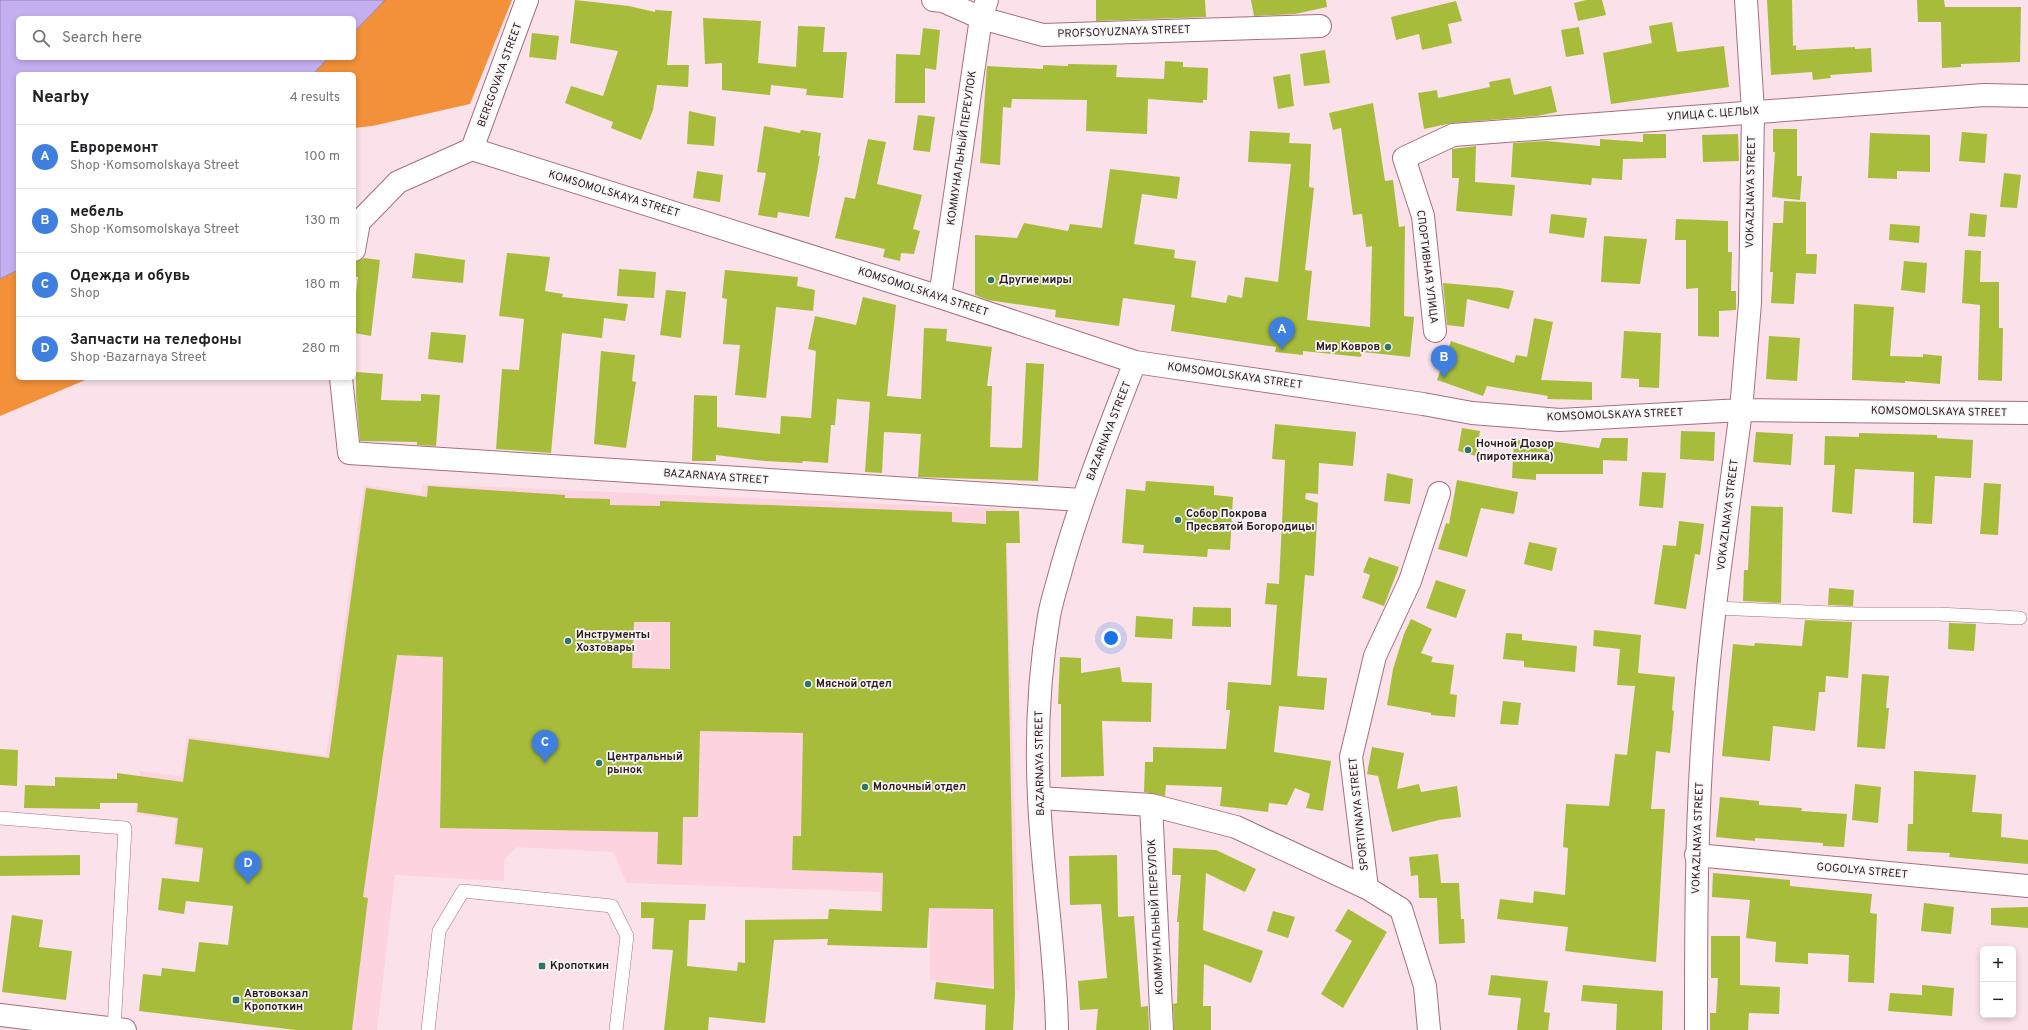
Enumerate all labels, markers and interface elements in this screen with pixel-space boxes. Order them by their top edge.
search box [16,16,356,60]
street label: BEREGOVAYA STREET [475,21,525,129]
street label: PROFSOYUZNAYA STREET [1057,23,1191,41]
icon: search [30,27,52,49]
text: Search here [62,29,142,48]
street label: КОММУНАЛЬНЫЙ ПЕРЕУЛОК [943,70,980,226]
text: Nearby [32,87,89,109]
text: 4 results [290,90,340,106]
street label: УЛИЦА С. ЦЕЛЫХ [1666,104,1760,124]
street label: VOKAZLNAYA STREET [1743,136,1759,248]
text: Евроремонт [70,139,158,158]
text: A [40,149,50,165]
text: 100 m [304,149,340,165]
text: Shop · Komsomolskaya Street [70,158,239,174]
street label: KOMSOMOLSKAYA STREET [547,167,681,221]
text: мебель [70,203,124,222]
street label: СПОРТИВНАЯ УЛИЦА [1413,209,1441,325]
text: B [41,213,49,229]
text: 130 m [305,213,340,229]
text: Shop · Komsomolskaya Street [70,222,239,238]
street label: KOMSOMOLSKAYA STREET [856,264,990,320]
text: Одежда и обувь [70,267,190,286]
place label: Другие миры [999,273,1072,287]
marker: Другие миры [986,275,996,285]
text: C [41,277,49,293]
text: 180 m [305,277,340,293]
text: Shop [70,286,100,302]
pin: A [1269,317,1295,350]
text: Запчасти на телефоны [70,331,242,350]
place label: Мир Ковров [1316,340,1380,354]
text: D [40,341,50,357]
text: 280 m [302,341,340,357]
marker: Мир Ковров [1383,342,1393,352]
pin: B [1431,345,1457,378]
text: Shop · Bazarnaya Street [70,350,207,366]
street label: KOMSOMOLSKAYA STREET [1166,360,1304,392]
street label: BAZARNAYA STREET [1084,379,1134,483]
street label: KOMSOMOLSKAYA STREET [1871,404,2007,420]
street label: KOMSOMOLSKAYA STREET [1547,406,1683,424]
place label: Ночной Дозор (пиротехника) [1476,437,1554,464]
marker: Ночной Дозор (пиротехника) [1463,445,1473,455]
street label: VOKAZLNAYA STREET [1714,458,1742,572]
street label: BAZARNAYA STREET [663,466,769,488]
place label: Собор Покрова Пресвятой Богородицы [1186,507,1315,534]
marker: Собор Покрова Пресвятой Богородицы [1173,515,1183,525]
place label: Инструменты Хозтовары [576,628,650,655]
your location [1101,628,1121,648]
marker: Инструменты Хозтовары [563,636,573,646]
place label: Мясной отдел [816,677,892,691]
marker: Мясной отдел [803,679,813,689]
street label: BAZARNAYA STREET [1032,710,1048,816]
pin: C [532,730,558,763]
place label: Центральный рынок [607,750,683,777]
street label: SPORTIVNAYA STREET [1346,756,1372,872]
marker: Центральный рынок [594,758,604,768]
place label: Молочный отдел [873,780,966,794]
marker: Молочный отдел [860,782,870,792]
street label: VOKAZLNAYA STREET [1689,782,1707,894]
street label: КОММУНАЛЬНЫЙ ПЕРЕУЛОК [1144,839,1167,995]
pin: D [235,851,261,884]
street label: GOGOLYA STREET [1816,860,1908,882]
map controls [1980,946,2016,1018]
button: + [1980,946,2016,982]
place label: Кропоткин [550,959,609,973]
marker: Кропоткин [537,961,547,971]
button: − [1980,982,2016,1018]
place label: Автовокзал Кропоткин [244,987,308,1014]
marker: Автовокзал Кропоткин [231,995,241,1005]

